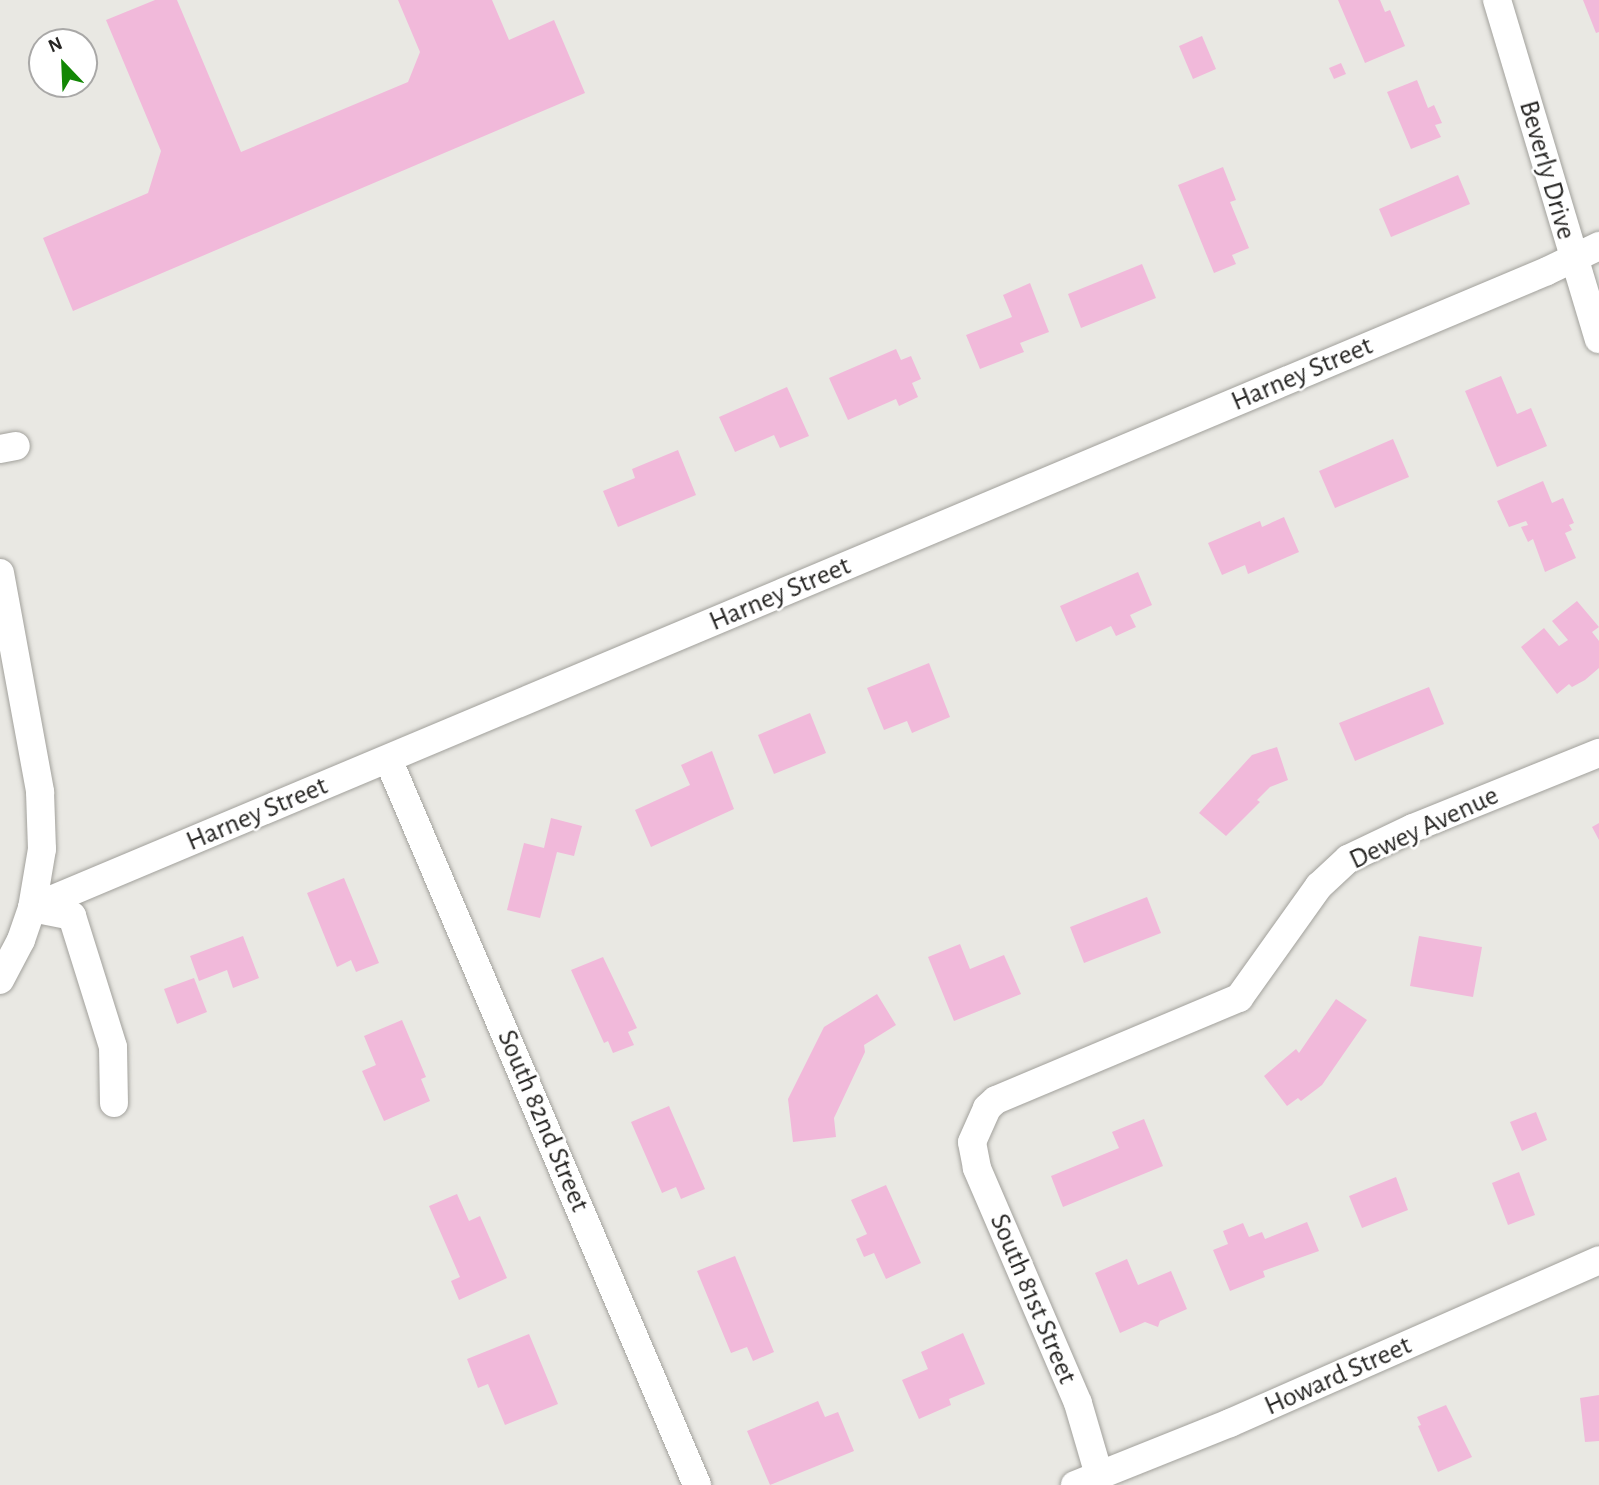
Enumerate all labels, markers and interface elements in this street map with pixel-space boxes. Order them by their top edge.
north arrow [28,28,98,98]
text: N [46,34,65,56]
street label: Beverly Drive [1511,97,1583,243]
street label: Harney Street [1226,329,1378,419]
street label: Harney Street [704,549,856,639]
street label: Harney Street [181,769,333,859]
street label: Dewey Avenue [1344,779,1504,877]
street label: South 82nd Street [490,1025,596,1217]
street label: South 81st Street [982,1209,1084,1389]
street label: Howard Street [1259,1329,1417,1423]

